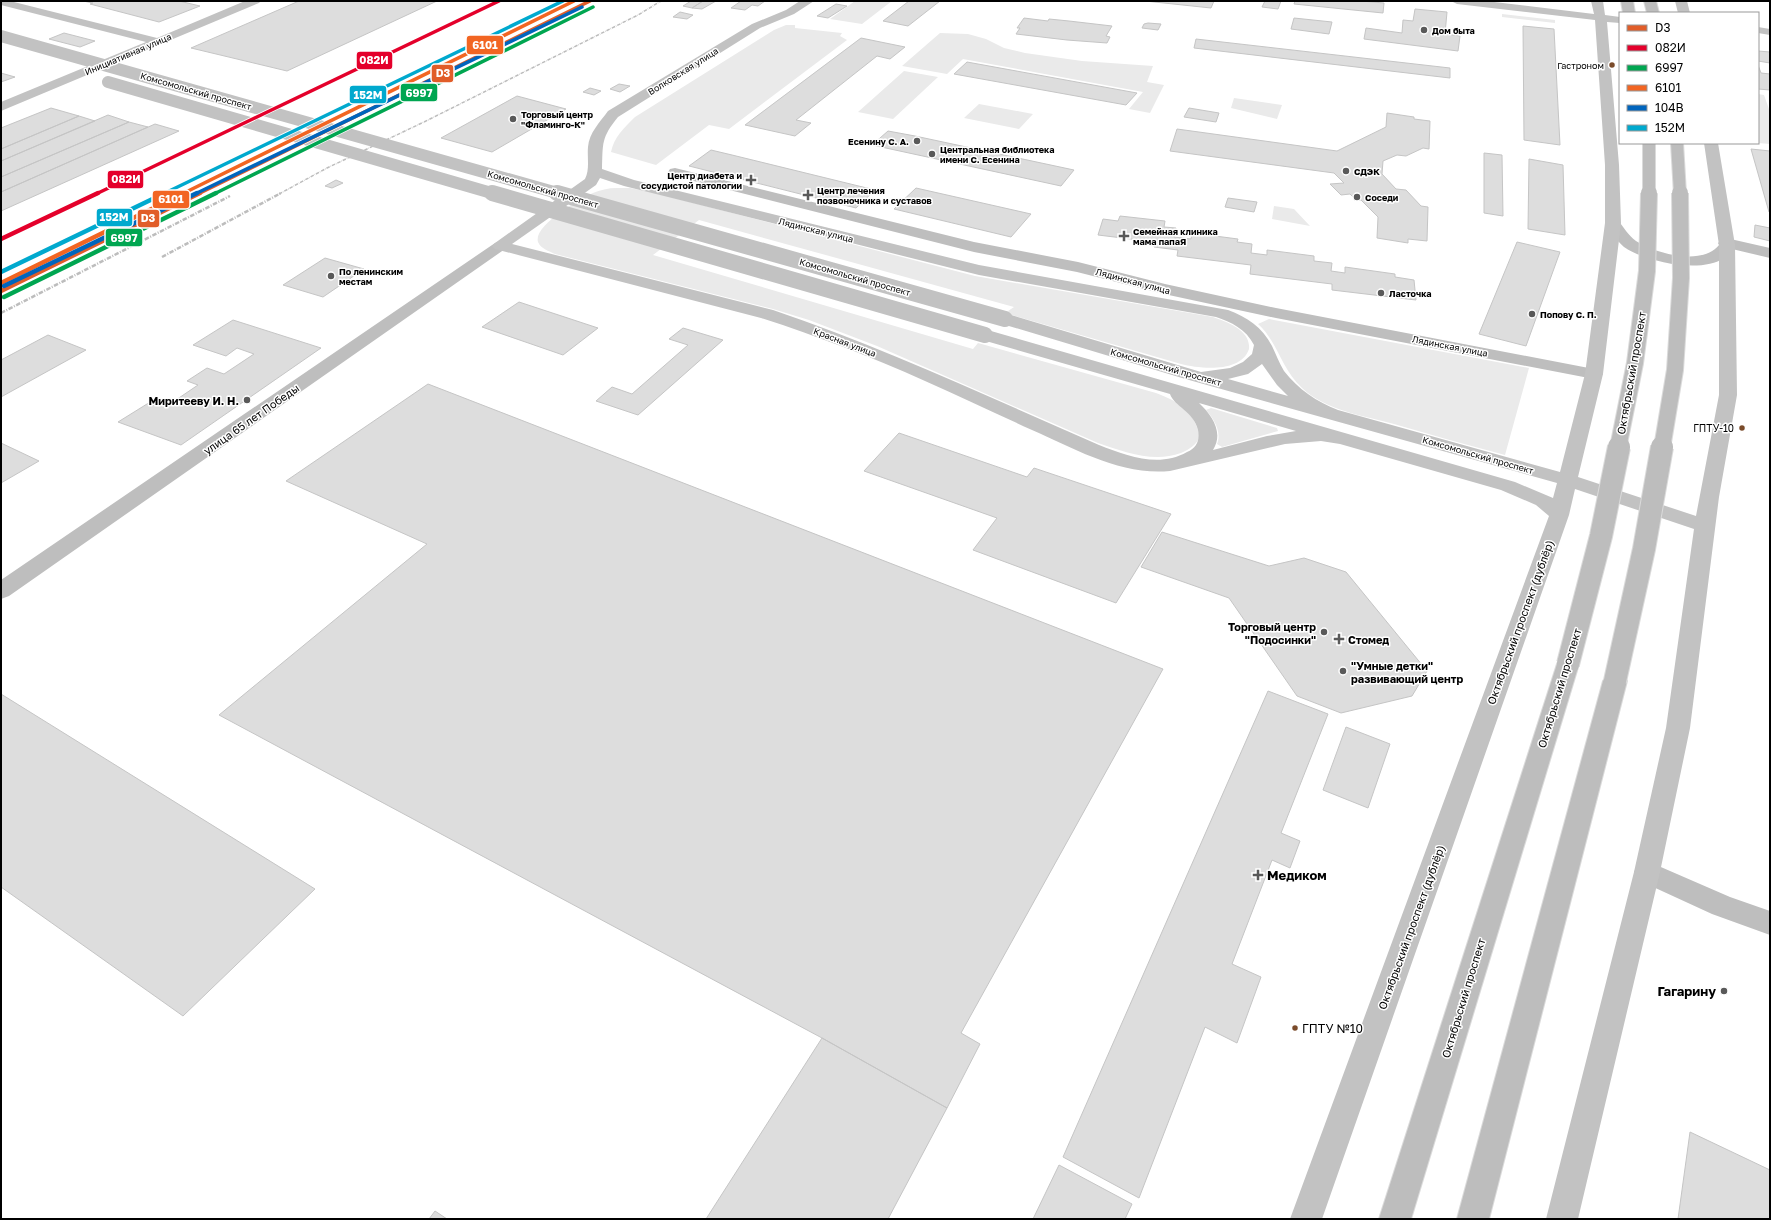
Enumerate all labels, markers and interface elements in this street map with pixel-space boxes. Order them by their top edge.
legend [1619,12,1759,144]
text: D3 [1655,20,1670,35]
marker: Дом быта [1419,25,1429,35]
place label: Дом быта [1432,25,1475,36]
street label: Инициативная улица [83,31,173,77]
line badge: 6101 [466,35,504,55]
text: 6101 [472,38,498,51]
text: 082И [1655,40,1686,55]
street label: Волковская улица [646,45,720,97]
line badge: 082И [356,51,393,70]
text: 082И [359,53,389,66]
place label: Гастроном [1557,60,1604,71]
marker: Гастроном [1607,60,1617,70]
text: 6997 [1655,60,1683,75]
line badge: D3 [431,64,454,83]
text: D3 [436,66,451,79]
street label: Комсомольский проспект [139,70,253,112]
text: 6101 [1655,80,1682,95]
line badge: 6997 [400,83,438,102]
line badge: 152М [349,85,387,104]
text: 6997 [406,86,432,99]
text: 152М [354,88,383,101]
text: 104В [1655,100,1684,115]
place label: Торговый центр "Фламинго-К" [521,109,593,130]
marker: Торговый центр "Фламинго-К" [508,114,518,124]
text: 152М [1655,120,1685,135]
place label: Есенину С. А. [848,136,909,147]
marker: Есенину С. А. [912,136,922,146]
place label: Центральная библиотека имени С. Есенина [940,144,1054,165]
marker: Центральная библиотека имени С. Есенина [927,149,937,159]
marker: СДЭК [1341,166,1351,176]
place label: СДЭК [1354,166,1380,177]
street label: Комсомольский проспект [486,168,600,210]
line badge: 082И [107,170,144,189]
place label: Центр диабета и сосудистой патологии [641,170,743,191]
text: 082И [111,172,141,185]
marker: Центр диабета и сосудистой патологии [745,174,757,186]
place label: Центр лечения позвоночника и суставов [817,185,932,206]
marker: Центр лечения позвоночника и суставов [802,189,814,201]
line badge: 6101 [152,190,190,209]
text: 6101 [158,192,184,205]
marker: Соседи [1352,192,1362,202]
place label: Соседи [1365,192,1399,203]
line badge: 152М [96,208,133,227]
line badge: D3 [137,209,160,228]
text: 152М [100,210,129,223]
text: D3 [141,211,156,224]
street label: Лядинская улица [777,215,855,245]
place label: Семейная клиника мама папаЯ [1133,226,1218,247]
line badge: 6997 [105,228,143,247]
marker: Семейная клиника мама папаЯ [1118,230,1130,242]
text: 6997 [111,231,137,244]
street label: Комсомольский проспект [798,256,912,298]
place label: По ленинским местам [339,266,403,287]
street label: Лядинская улица [1094,266,1172,296]
marker: По ленинским местам [326,271,336,281]
marker: Ласточка [1376,288,1386,298]
place label: Ласточка [1389,288,1431,299]
marker: Попову С. П. [1527,309,1537,319]
place label: Попову С. П. [1540,309,1597,320]
street label: Октябрьский проспект [1614,310,1648,435]
street label: Красная улица [812,325,878,359]
street label: Лядинская улица [1411,333,1489,359]
street label: Комсомольский проспект [1109,346,1223,388]
street label: улица 65 лет Победы [201,381,301,457]
place label: Миритееву И. Н. [148,394,239,407]
marker: Миритееву И. Н. [242,395,252,405]
place label: ГПТУ-10 [1693,422,1734,434]
marker: ГПТУ-10 [1737,423,1747,433]
street label: Комсомольский проспект [1421,434,1535,476]
street label: Октябрьский проспект (дублёр) [1484,538,1556,706]
place label: Торговый центр "Подосинки" [1228,620,1316,646]
street label: Октябрьский проспект [1535,626,1584,749]
marker: Торговый центр "Подосинки" [1319,627,1329,637]
marker: Стомед [1333,633,1345,645]
place label: Стомед [1348,633,1389,646]
place label: "Умные детки" развивающий центр [1351,659,1463,685]
marker: "Умные детки" развивающий центр [1338,666,1348,676]
street label: Октябрьский проспект (дублёр) [1375,843,1447,1011]
place label: Медиком [1267,867,1327,883]
marker: Медиком [1252,869,1264,881]
street label: Октябрьский проспект [1439,936,1488,1059]
place label: Гагарину [1658,983,1716,999]
marker: Гагарину [1719,986,1729,996]
place label: ГПТУ №10 [1302,1021,1363,1036]
marker: ГПТУ №10 [1290,1023,1300,1033]

